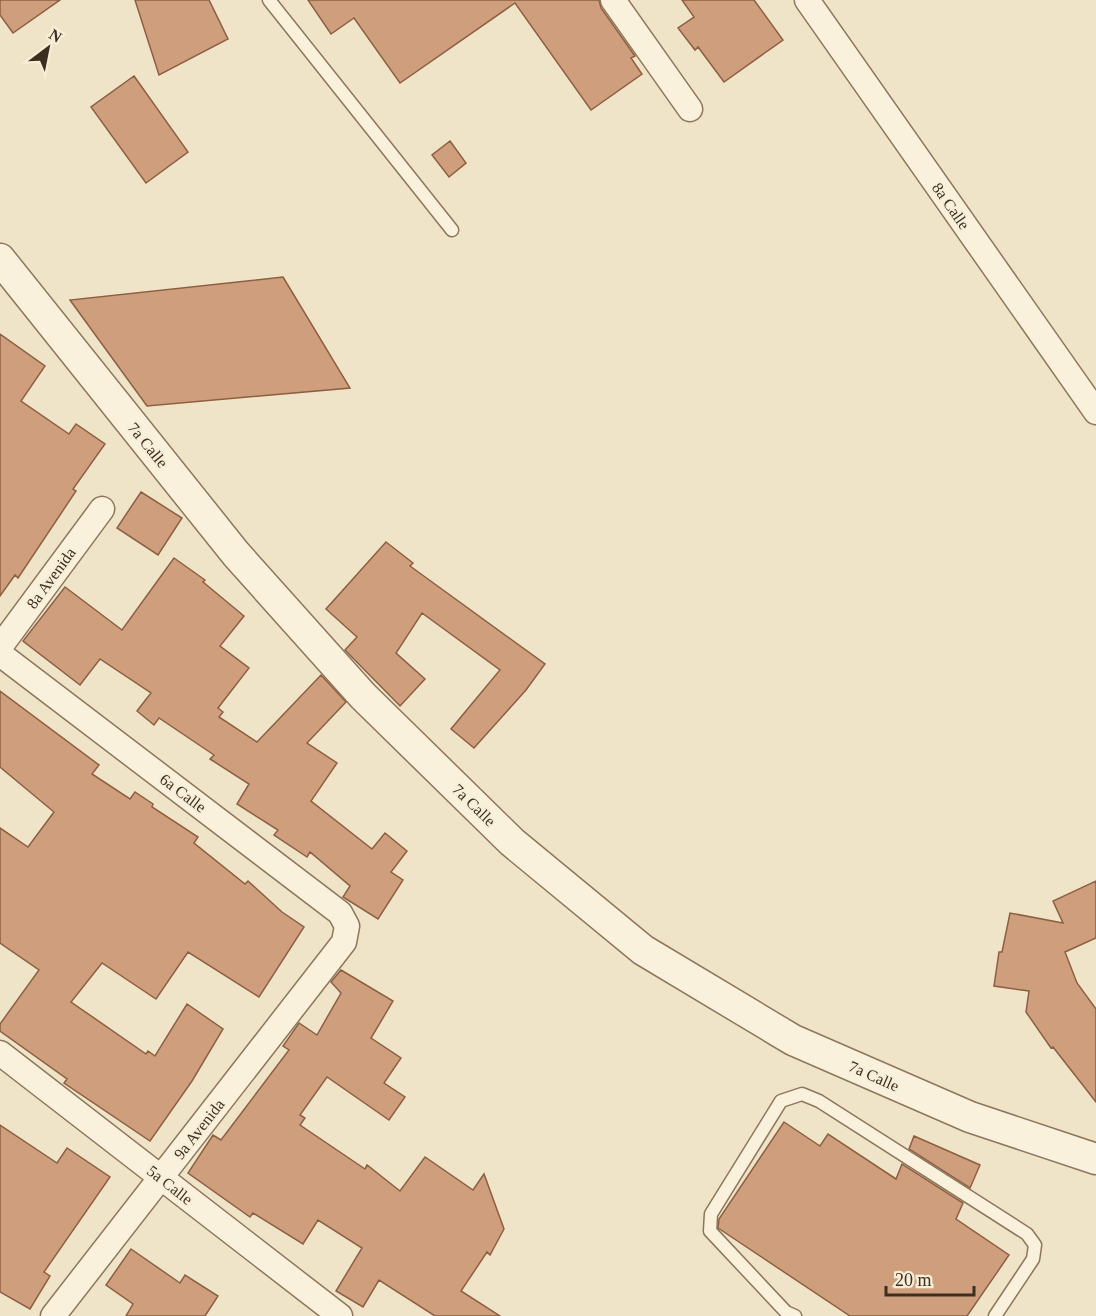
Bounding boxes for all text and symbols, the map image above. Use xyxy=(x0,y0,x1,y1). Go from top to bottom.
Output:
north arrow xyxy=(18,18,78,78)
text: N xyxy=(46,25,65,46)
street label: 8a Calle xyxy=(929,179,973,233)
street label: 7a Calle xyxy=(125,419,171,471)
street label: 8a Avenida xyxy=(23,544,79,612)
street label: 6a Calle xyxy=(157,770,209,816)
street label: 7a Calle xyxy=(449,781,499,829)
street label: 7a Calle xyxy=(846,1057,902,1095)
street label: 9a Avenida xyxy=(170,1096,228,1162)
street label: 5a Calle xyxy=(144,1162,196,1208)
scale bar xyxy=(886,1259,974,1297)
text: 20 m xyxy=(895,1270,932,1290)

